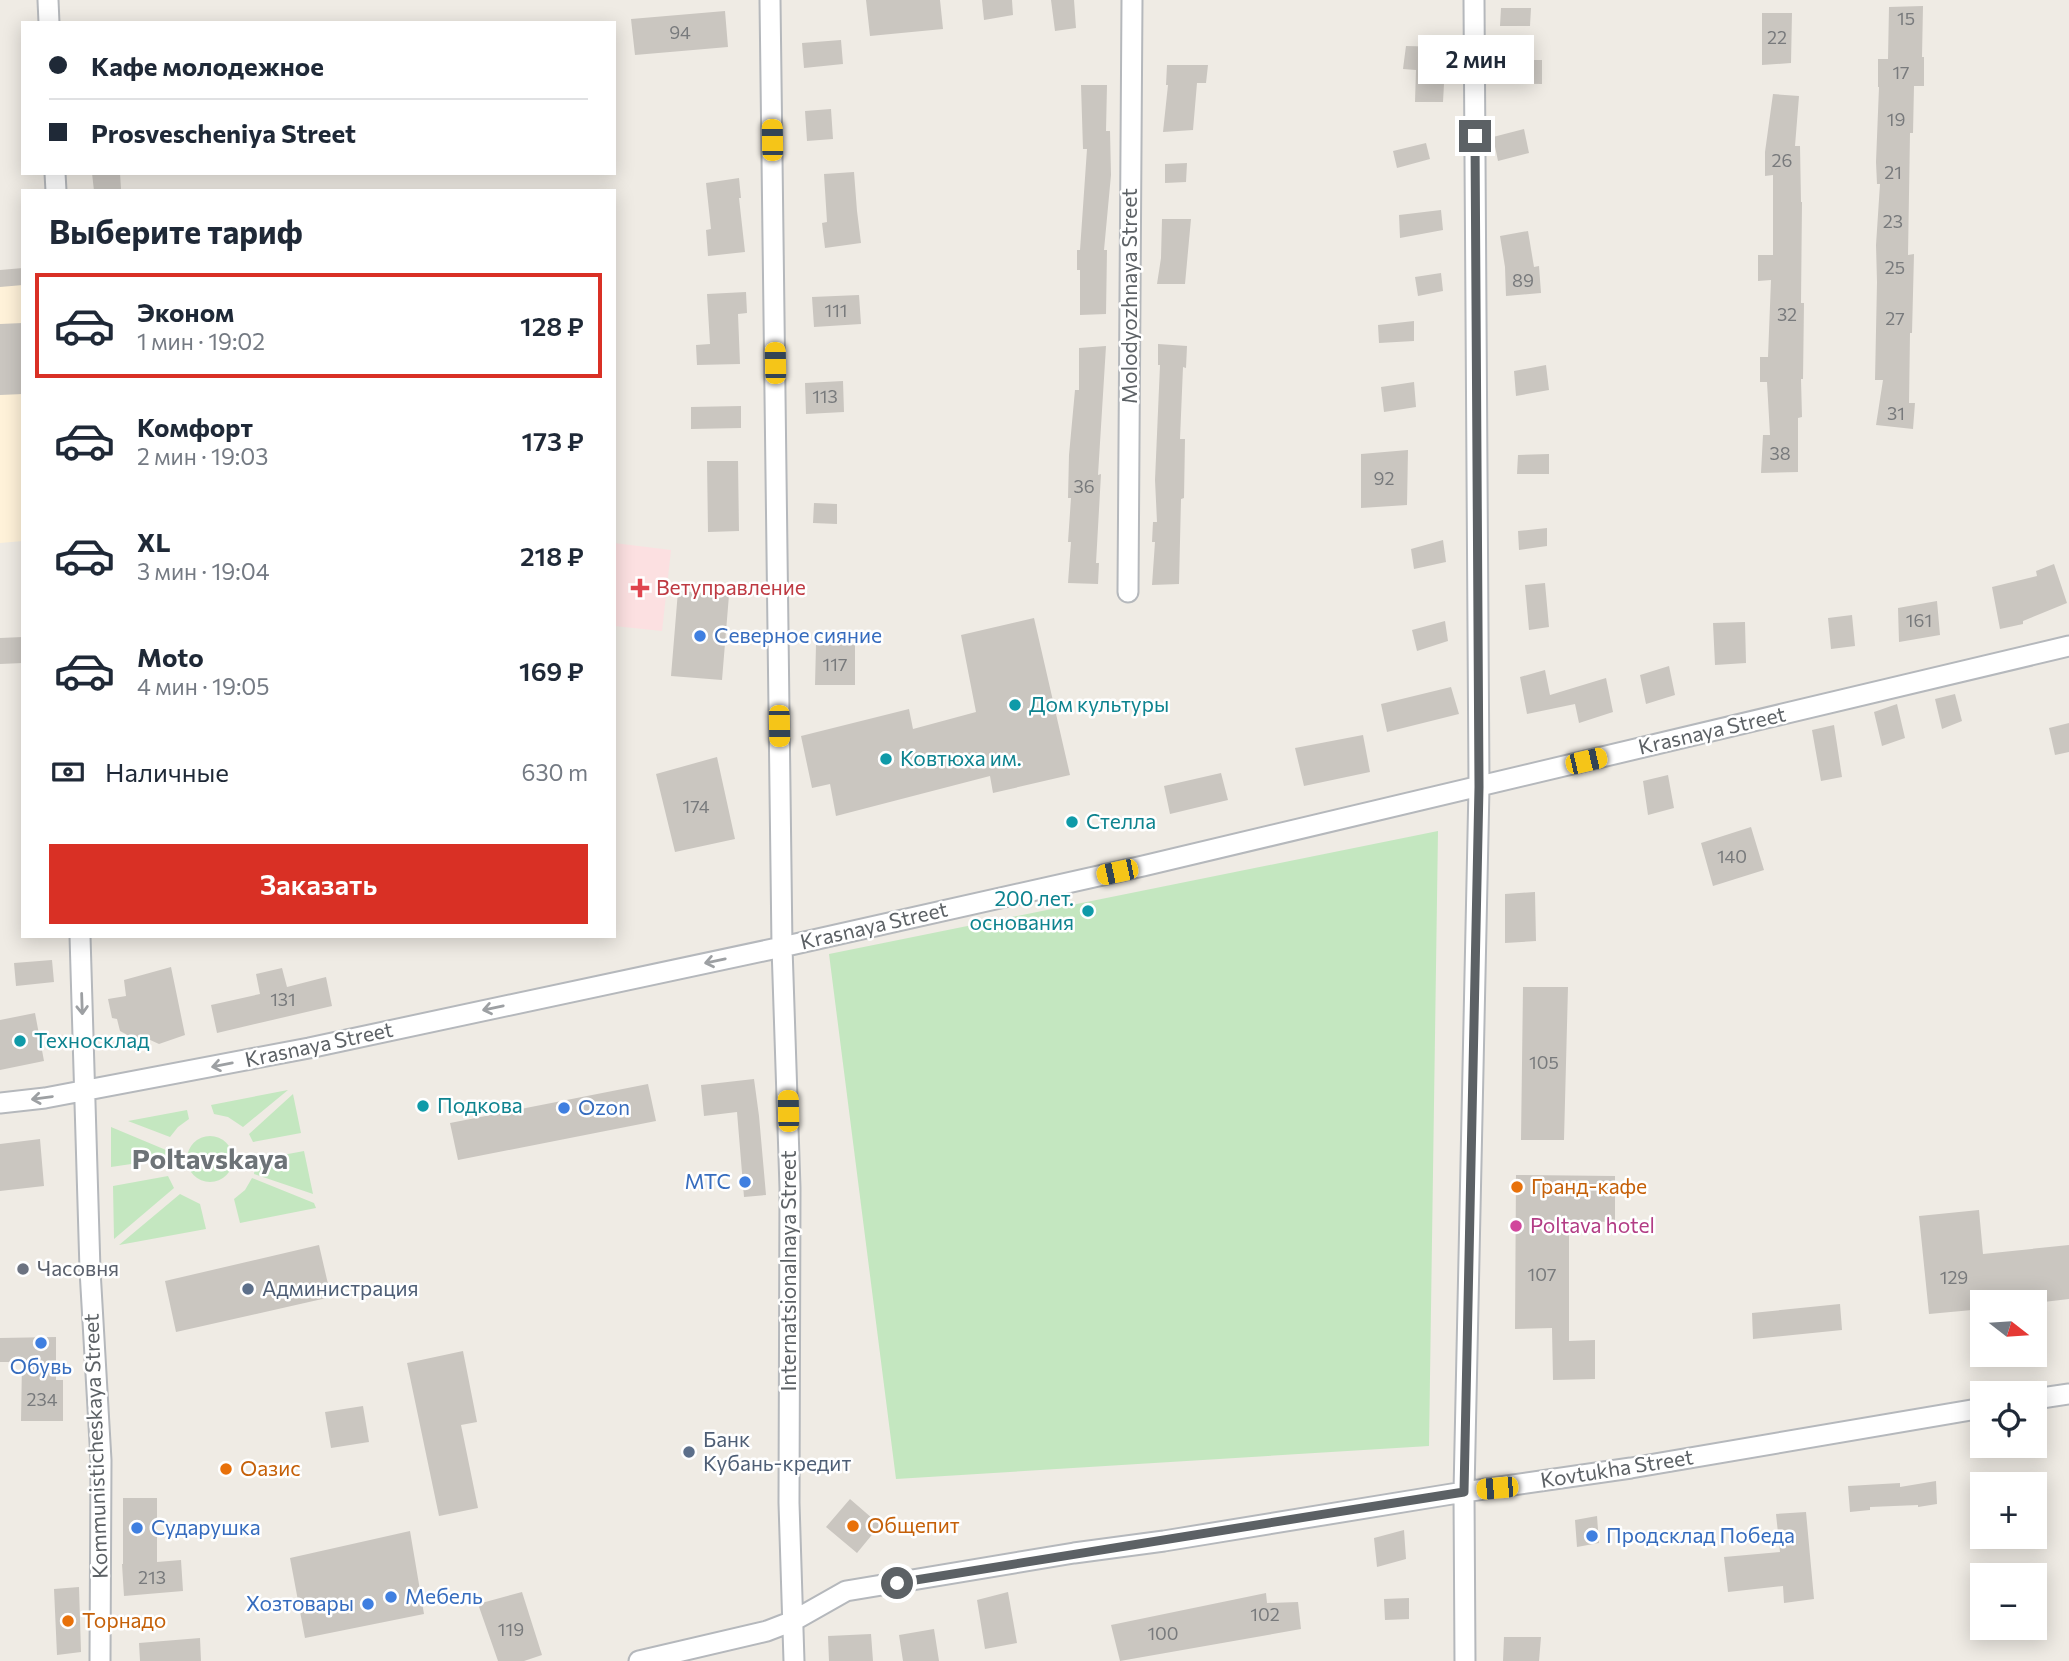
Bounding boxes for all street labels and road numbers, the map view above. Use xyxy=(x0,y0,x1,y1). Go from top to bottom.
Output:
street label: Molodyozhnaya Street xyxy=(1116,188,1141,404)
street label: Krasnaya Street xyxy=(1635,700,1788,759)
street label: Krasnaya Street xyxy=(797,895,950,954)
street label: Krasnaya Street xyxy=(242,1016,395,1071)
street label: Internatsionalnaya Street xyxy=(775,1150,800,1392)
street label: Kommunisticheskaya Street xyxy=(77,1313,112,1579)
street label: Kovtukha Street xyxy=(1539,1443,1695,1492)

